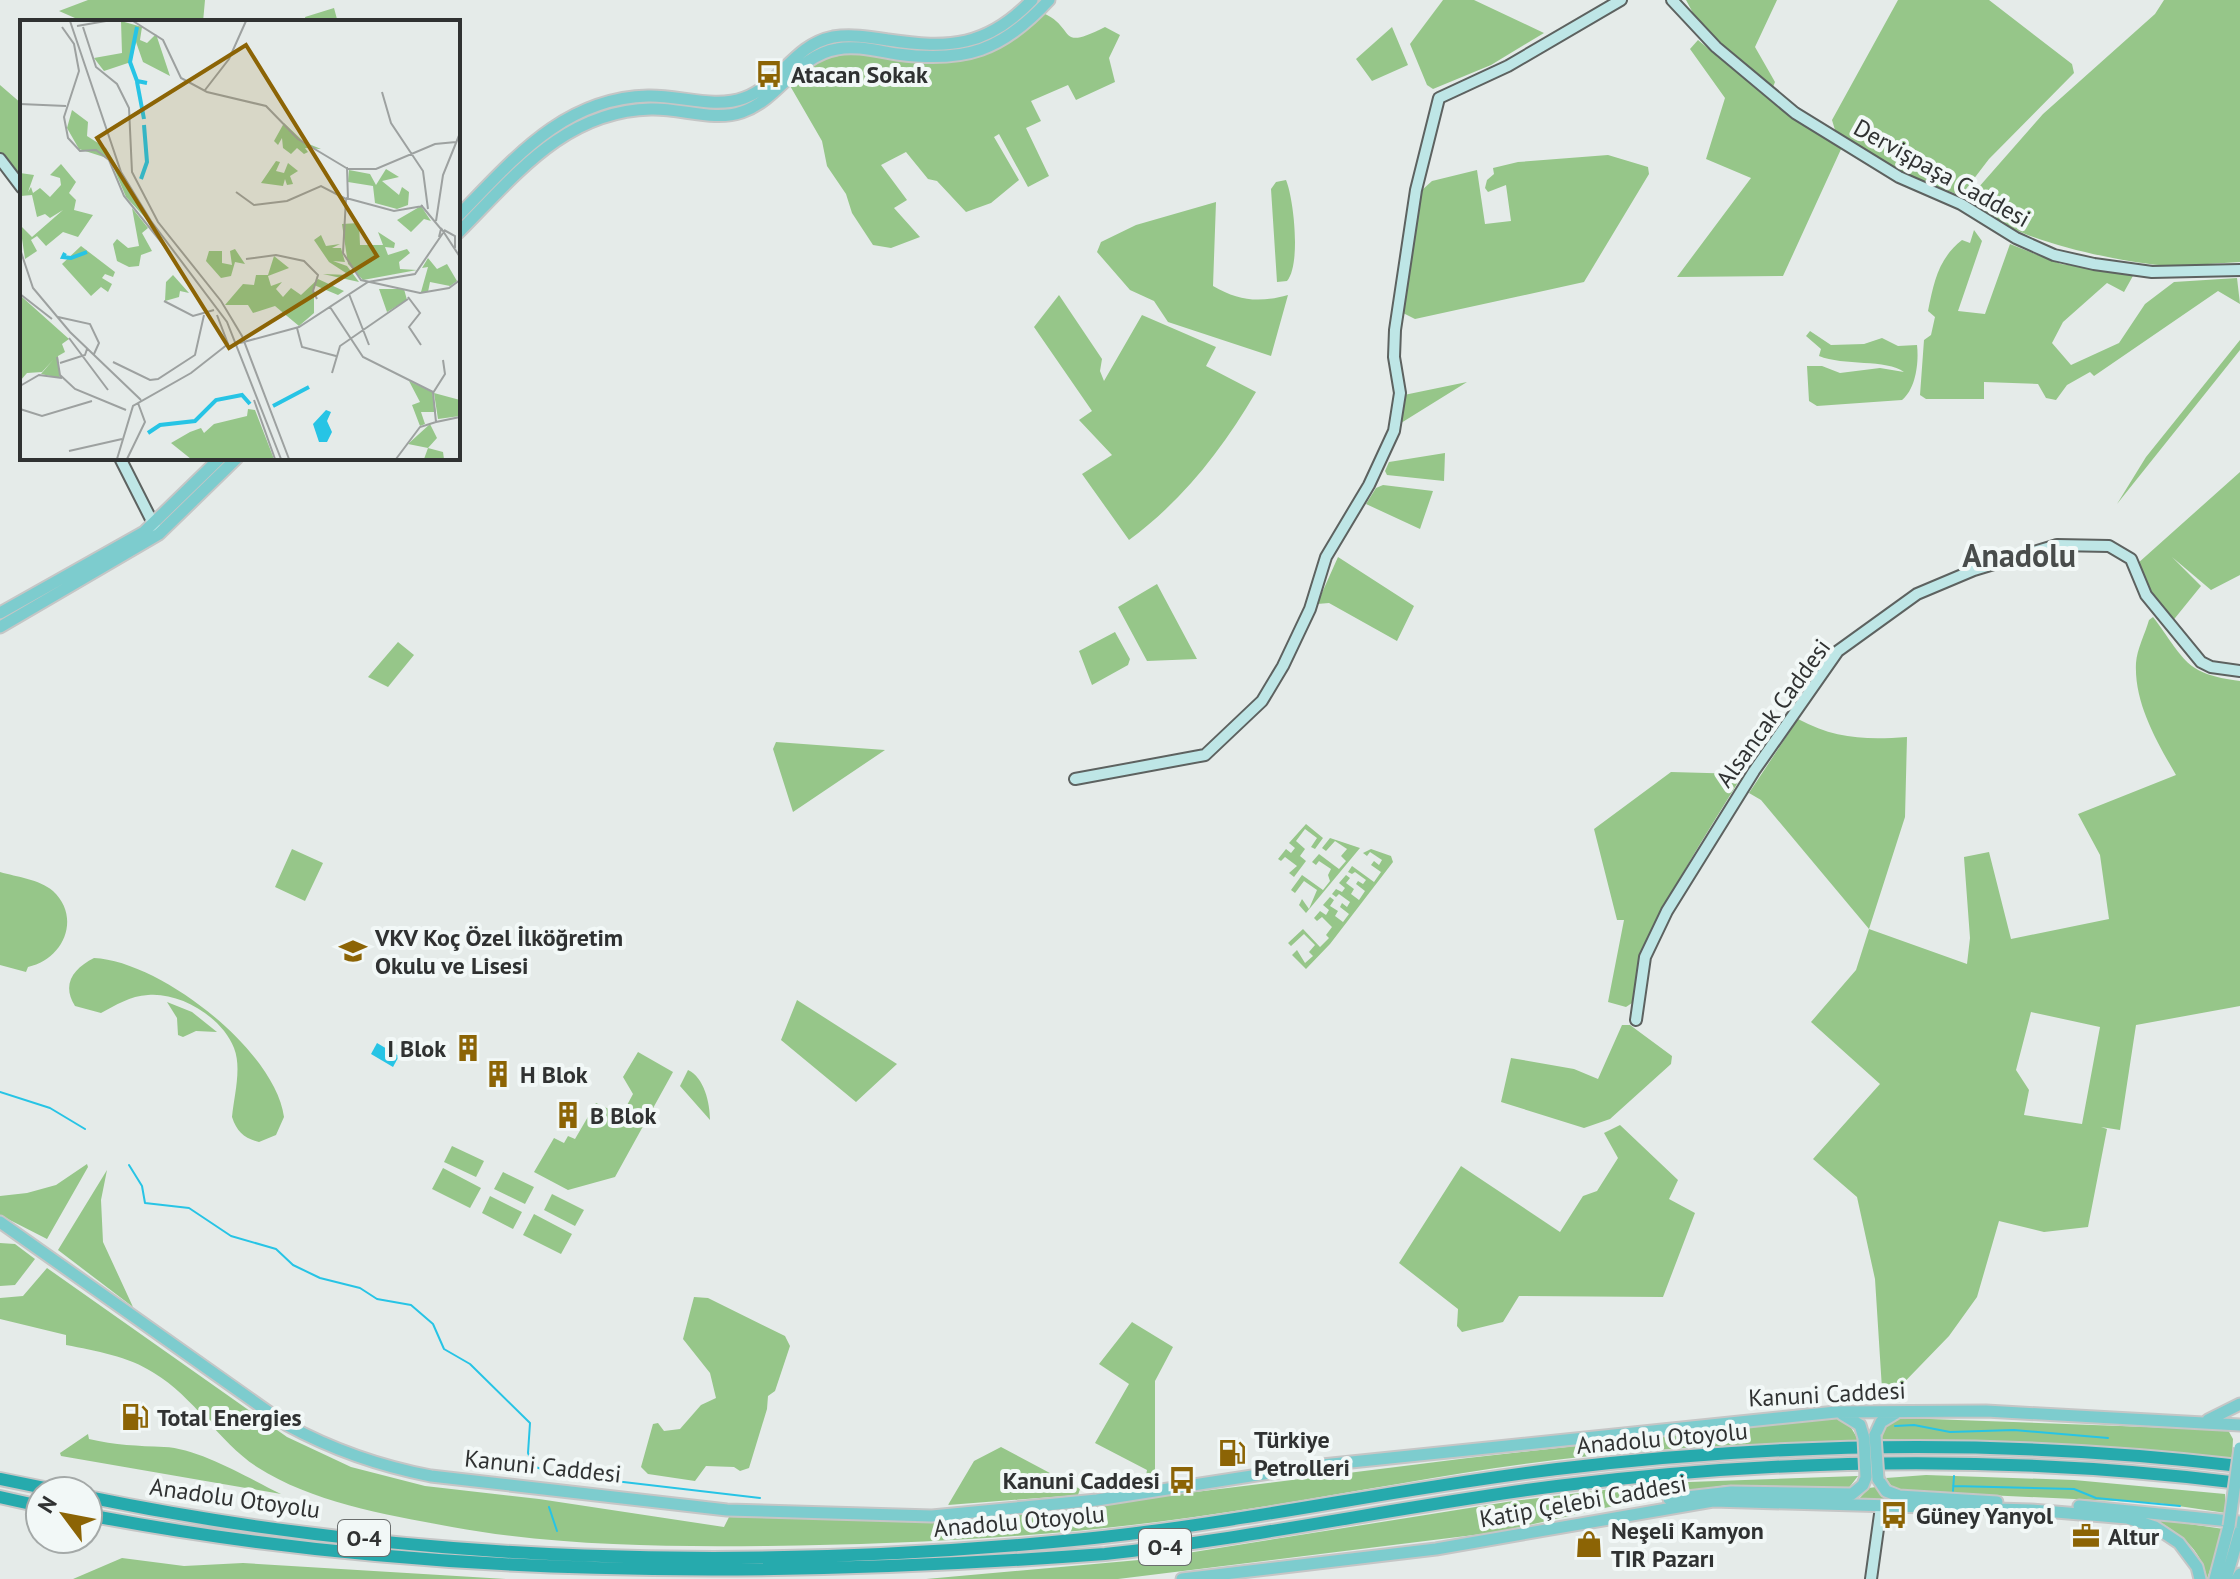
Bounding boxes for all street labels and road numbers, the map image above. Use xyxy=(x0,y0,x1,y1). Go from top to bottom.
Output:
street label: Dervişpaşa Caddesi xyxy=(1848,112,2036,234)
street label: Alsancak Caddesi xyxy=(1709,633,1837,793)
street label: Kanuni Caddesi xyxy=(1747,1374,1907,1414)
street label: Anadolu Otoyolu xyxy=(1575,1415,1749,1461)
street label: Kanuni Caddesi xyxy=(463,1442,623,1490)
street label: Katip Çelebi Caddesi xyxy=(1477,1468,1689,1534)
street label: Anadolu Otoyolu xyxy=(148,1471,322,1525)
street label: Anadolu Otoyolu xyxy=(932,1498,1106,1544)
road number: O-4 xyxy=(338,1520,390,1556)
road number: O-4 xyxy=(1139,1529,1191,1565)

